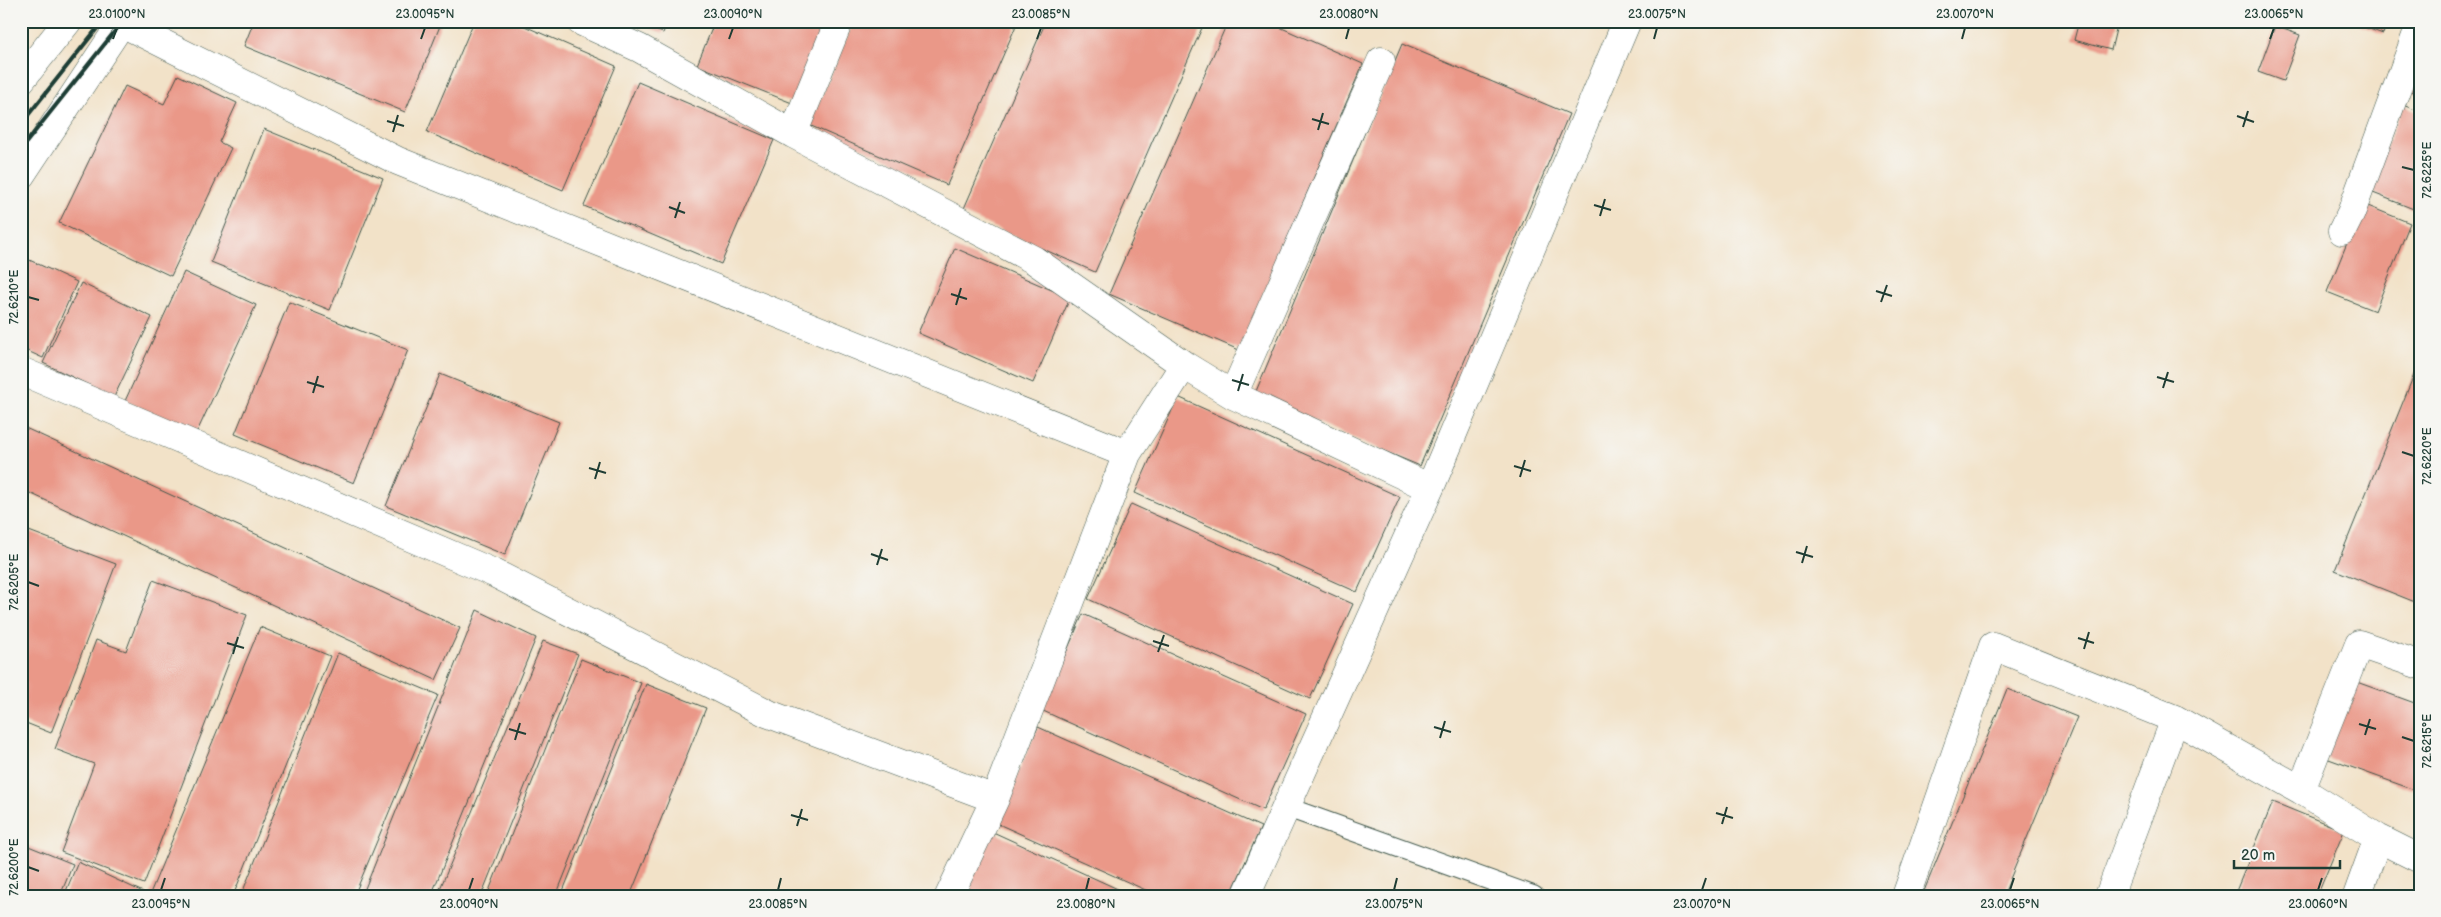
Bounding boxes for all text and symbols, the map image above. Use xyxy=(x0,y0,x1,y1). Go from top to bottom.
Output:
text: 23.0100°N xyxy=(89,7,145,22)
text: 23.0095°N xyxy=(396,7,454,22)
text: 23.0090°N xyxy=(703,7,763,22)
text: 23.0085°N xyxy=(1012,7,1070,22)
text: 23.0080°N xyxy=(1319,7,1379,22)
text: 23.0075°N xyxy=(1628,7,1686,22)
text: 23.0070°N xyxy=(1936,7,1994,22)
text: 23.0065°N xyxy=(2244,7,2304,22)
text: 72.6225°E xyxy=(2420,141,2435,198)
text: 72.6210°E xyxy=(7,270,22,324)
text: 72.6220°E xyxy=(2420,427,2435,485)
text: 72.6205°E xyxy=(7,553,22,610)
text: 72.6215°E xyxy=(2420,714,2435,768)
scale bar xyxy=(2234,837,2340,869)
text: 72.6200°E xyxy=(7,838,22,896)
text: 20 m xyxy=(2241,846,2275,865)
text: 23.0095°N xyxy=(132,897,190,912)
text: 23.0090°N xyxy=(439,897,499,912)
text: 23.0085°N xyxy=(749,897,807,912)
text: 23.0080°N xyxy=(1056,897,1116,912)
text: 23.0075°N xyxy=(1365,897,1423,912)
text: 23.0070°N xyxy=(1673,897,1731,912)
text: 23.0065°N xyxy=(1980,897,2040,912)
text: 23.0060°N xyxy=(2288,897,2348,912)

